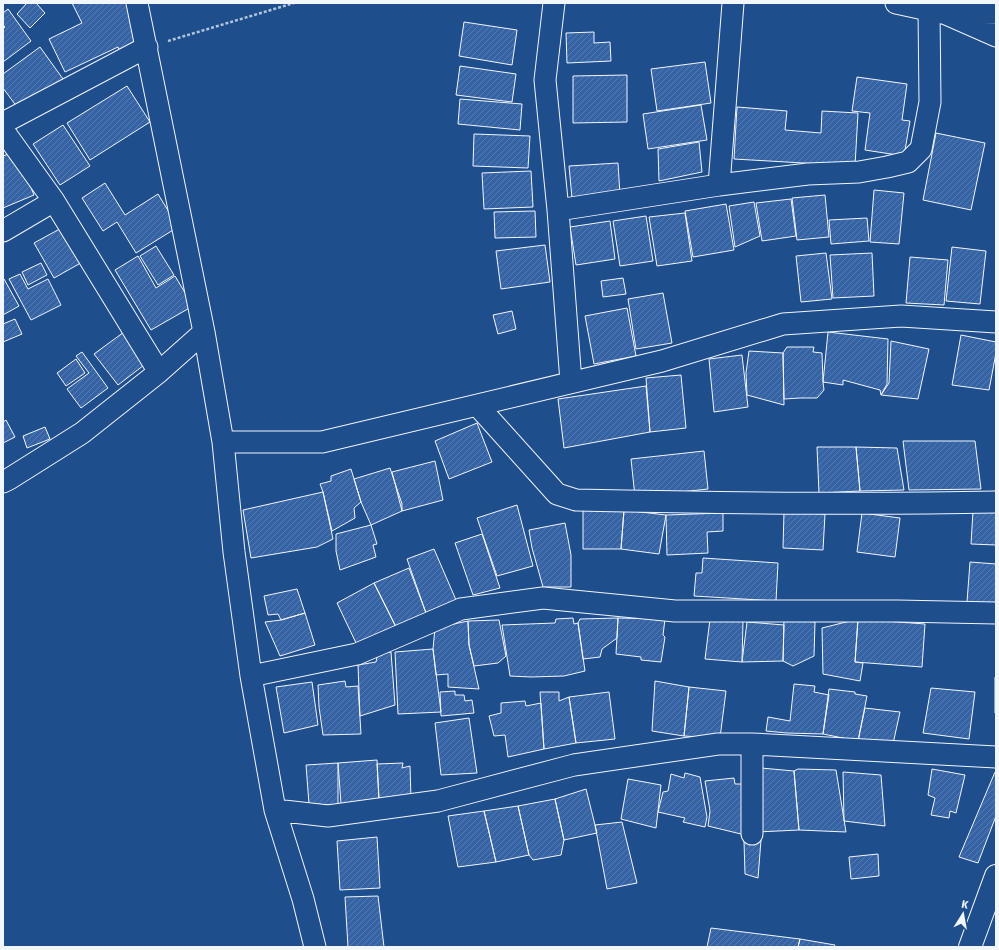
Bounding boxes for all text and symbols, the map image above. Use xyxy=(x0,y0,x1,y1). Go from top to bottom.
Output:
north arrow xyxy=(943,894,983,934)
text: K xyxy=(960,898,970,912)

